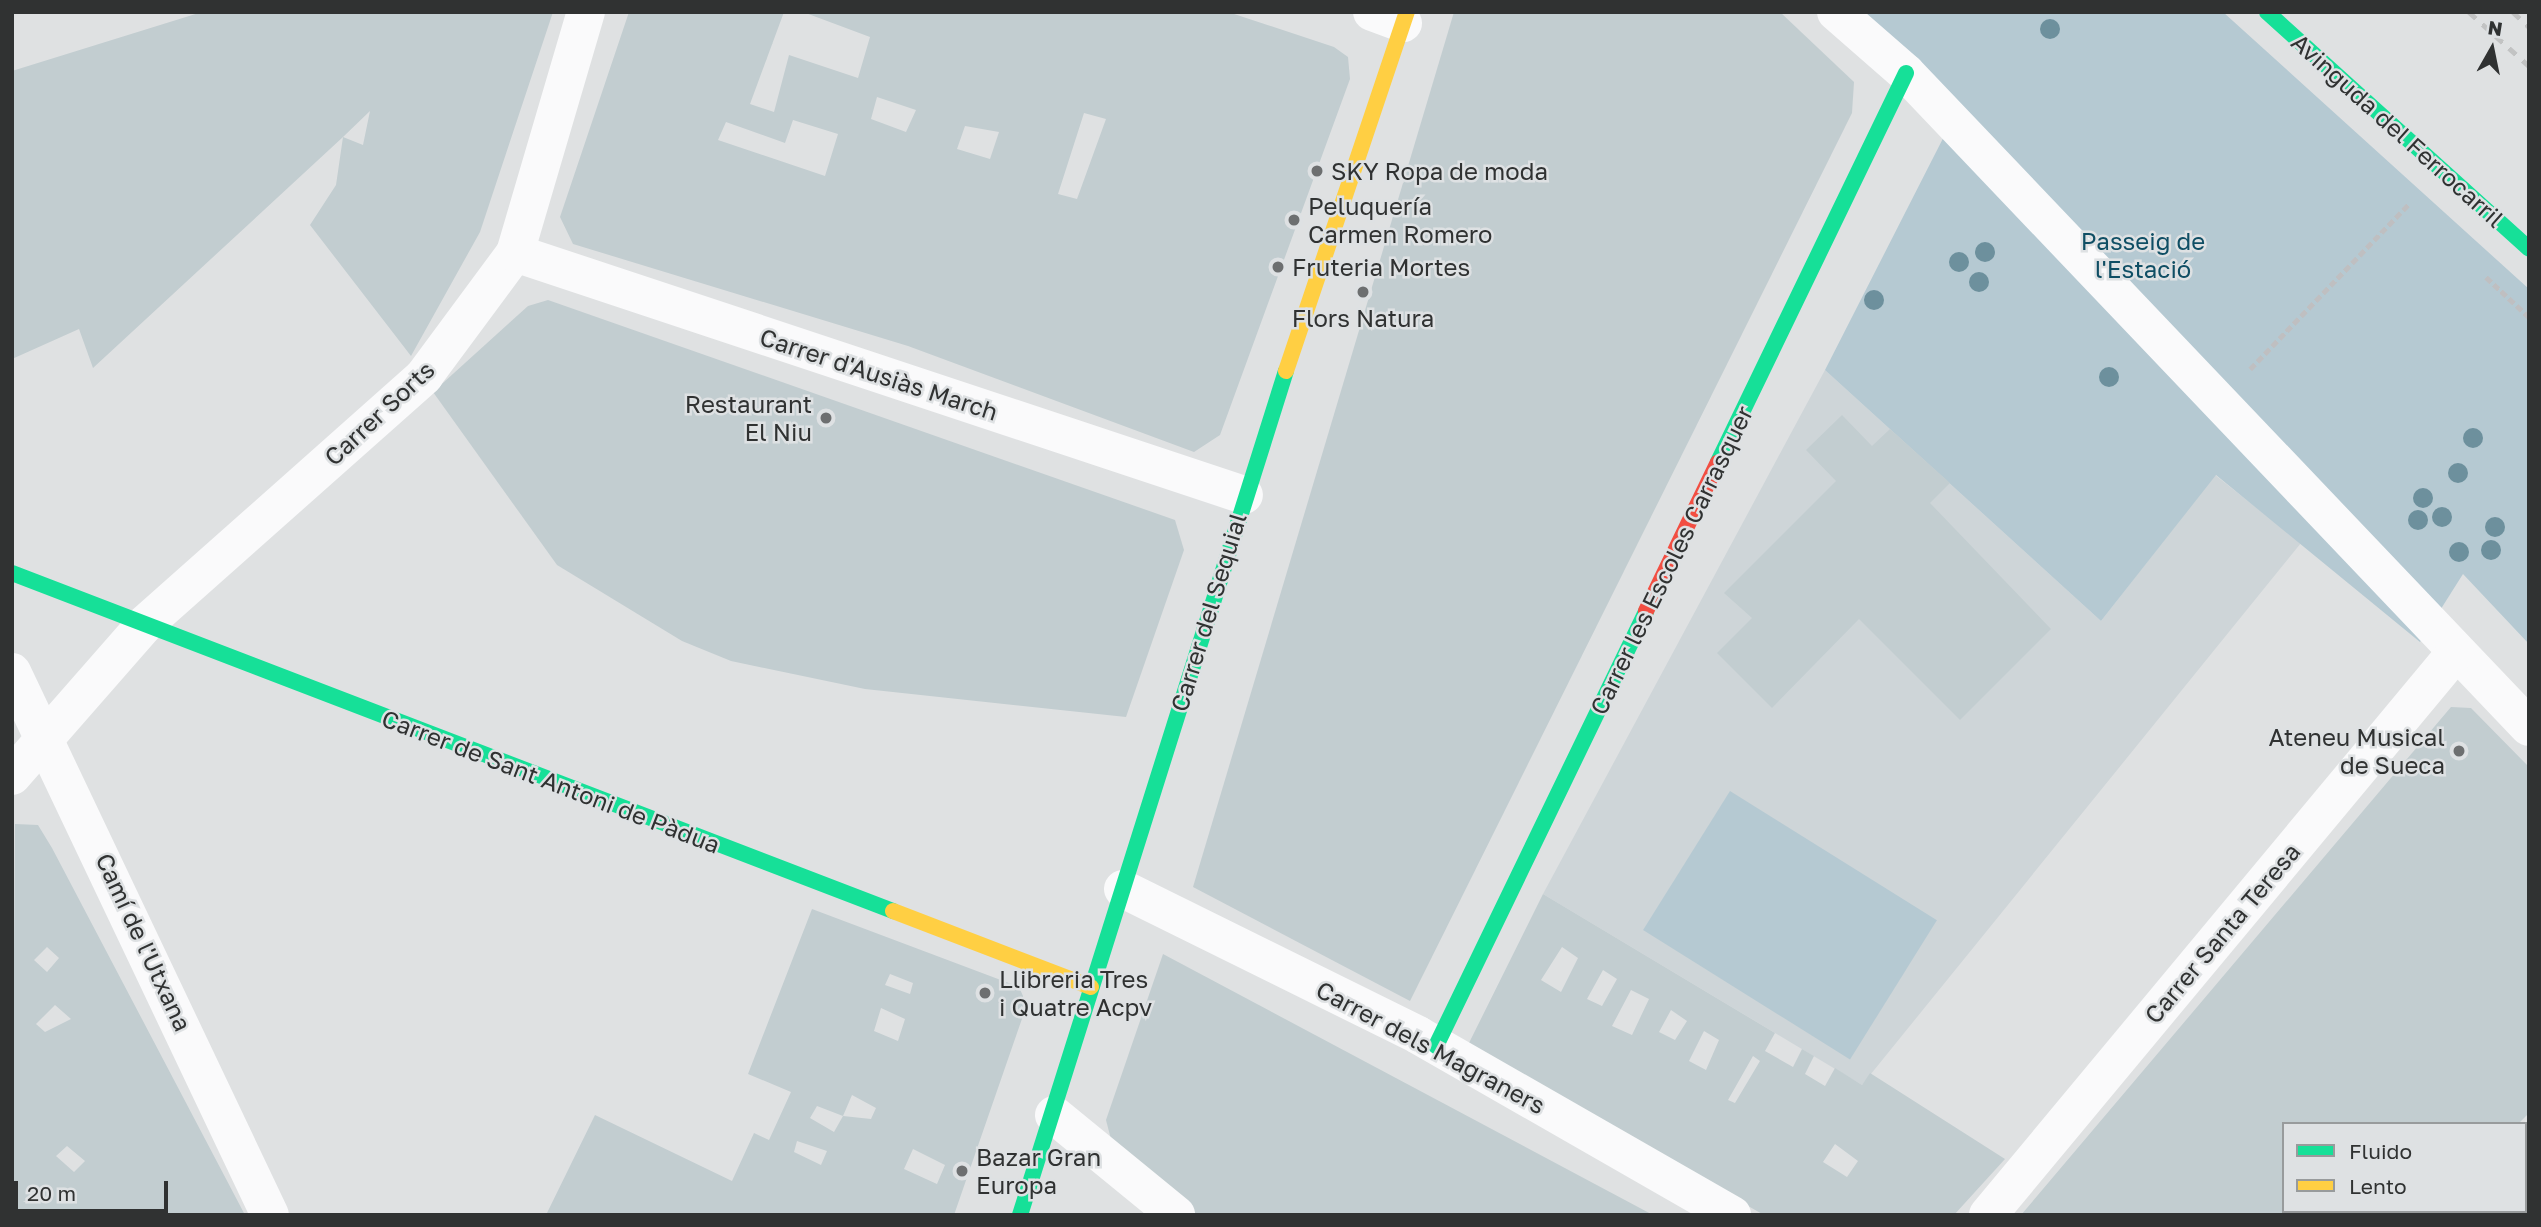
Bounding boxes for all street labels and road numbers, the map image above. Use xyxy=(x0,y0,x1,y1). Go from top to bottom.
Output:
street label: Avinguda del Ferrocarril xyxy=(2286,27,2510,233)
street label: Carrer d'Ausiàs March xyxy=(756,322,1002,426)
street label: Carrer Sorts xyxy=(318,355,440,471)
street label: Carrer les Escoles Carrasquer xyxy=(1584,401,1758,719)
street label: Carrer del Sequial xyxy=(1164,509,1252,715)
street label: Carrer de Sant Antoni de Pàdua xyxy=(378,703,724,859)
street label: Carrer Santa Teresa xyxy=(2138,837,2306,1029)
street label: Camí de l'Utxana xyxy=(90,849,198,1035)
street label: Carrer dels Magraners xyxy=(1312,974,1550,1120)

